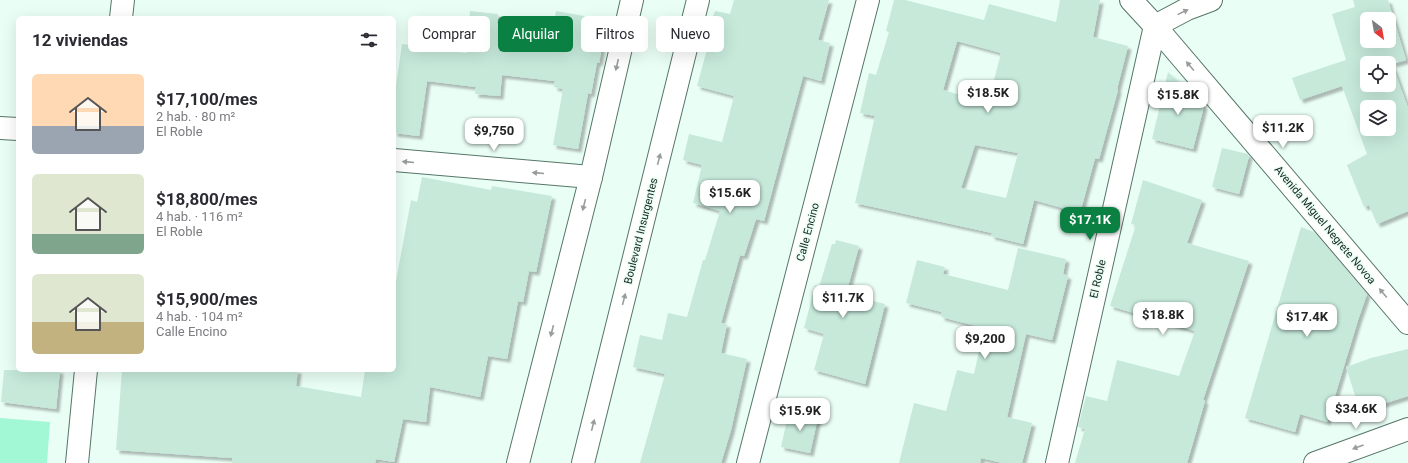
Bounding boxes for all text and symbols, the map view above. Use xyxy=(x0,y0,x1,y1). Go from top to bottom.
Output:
one-way arrow xyxy=(1177,9,1188,15)
north arrow xyxy=(1360,12,1396,48)
map controls xyxy=(1360,12,1396,136)
chip: Comprar xyxy=(408,16,490,52)
chip: Alquilar xyxy=(498,16,573,52)
chip: Filtros xyxy=(581,16,648,52)
chip: Nuevo xyxy=(656,16,724,52)
icon: filters xyxy=(358,29,380,51)
text: 12 viviendas xyxy=(32,30,128,50)
button: locate xyxy=(1360,56,1396,92)
one-way arrow xyxy=(613,59,619,71)
one-way arrow xyxy=(1185,61,1194,71)
pin: $18.5K xyxy=(955,80,1021,114)
pin: $15.8K xyxy=(1145,82,1211,116)
text: $18.5K xyxy=(967,85,1009,100)
text: $15.8K xyxy=(1157,87,1199,102)
text: $17,100/mes xyxy=(156,89,258,109)
icon: home xyxy=(64,90,112,138)
button: layers xyxy=(1360,100,1396,136)
text: 2 hab. · 80 m² xyxy=(156,109,235,124)
pin: $11.2K xyxy=(1250,115,1316,149)
pin: $9,750 xyxy=(461,118,527,152)
text: $11.2K xyxy=(1262,120,1304,135)
text: $9,750 xyxy=(474,123,514,138)
text: El Roble xyxy=(156,124,203,139)
one-way arrow xyxy=(656,153,662,165)
one-way arrow xyxy=(402,158,414,165)
street label: Avenida Miguel Negrete Novoa xyxy=(1272,163,1378,287)
one-way arrow xyxy=(532,169,544,176)
street label: Boulevard Insurgentes xyxy=(622,176,661,285)
pin: $15.6K xyxy=(697,180,763,214)
text: $15.6K xyxy=(709,185,751,200)
text: $18,800/mes xyxy=(156,189,258,209)
icon: home xyxy=(64,190,112,238)
one-way arrow xyxy=(580,199,586,212)
street label: Calle Encino xyxy=(794,201,822,263)
pin: $17.1K xyxy=(1057,207,1123,241)
text: 4 hab. · 116 m² xyxy=(156,209,243,224)
text: $17.1K xyxy=(1069,212,1111,227)
text: El Roble xyxy=(156,224,203,239)
street label: El Roble xyxy=(1087,258,1109,300)
pin: $11.7K xyxy=(810,285,876,319)
one-way arrow xyxy=(1378,288,1387,298)
text: $15,900/mes xyxy=(156,289,258,309)
icon: home xyxy=(64,290,112,338)
text: $11.7K xyxy=(822,290,864,305)
one-way arrow xyxy=(621,293,627,305)
pin: $18.8K xyxy=(1130,302,1196,336)
pin: $17.4K xyxy=(1274,304,1340,338)
text: $18.8K xyxy=(1142,307,1184,322)
text: 4 hab. · 104 m² xyxy=(156,309,243,324)
text: $17.4K xyxy=(1286,309,1328,324)
text: Calle Encino xyxy=(156,324,227,339)
one-way arrow xyxy=(548,325,554,338)
pin: $9,200 xyxy=(952,326,1018,360)
text: $9,200 xyxy=(965,331,1005,346)
pin: $34.6K xyxy=(1323,396,1389,430)
pin: $15.9K xyxy=(767,398,833,432)
text: $34.6K xyxy=(1335,401,1377,416)
text: $15.9K xyxy=(779,403,821,418)
one-way arrow xyxy=(590,419,596,431)
one-way arrow xyxy=(1352,444,1364,450)

